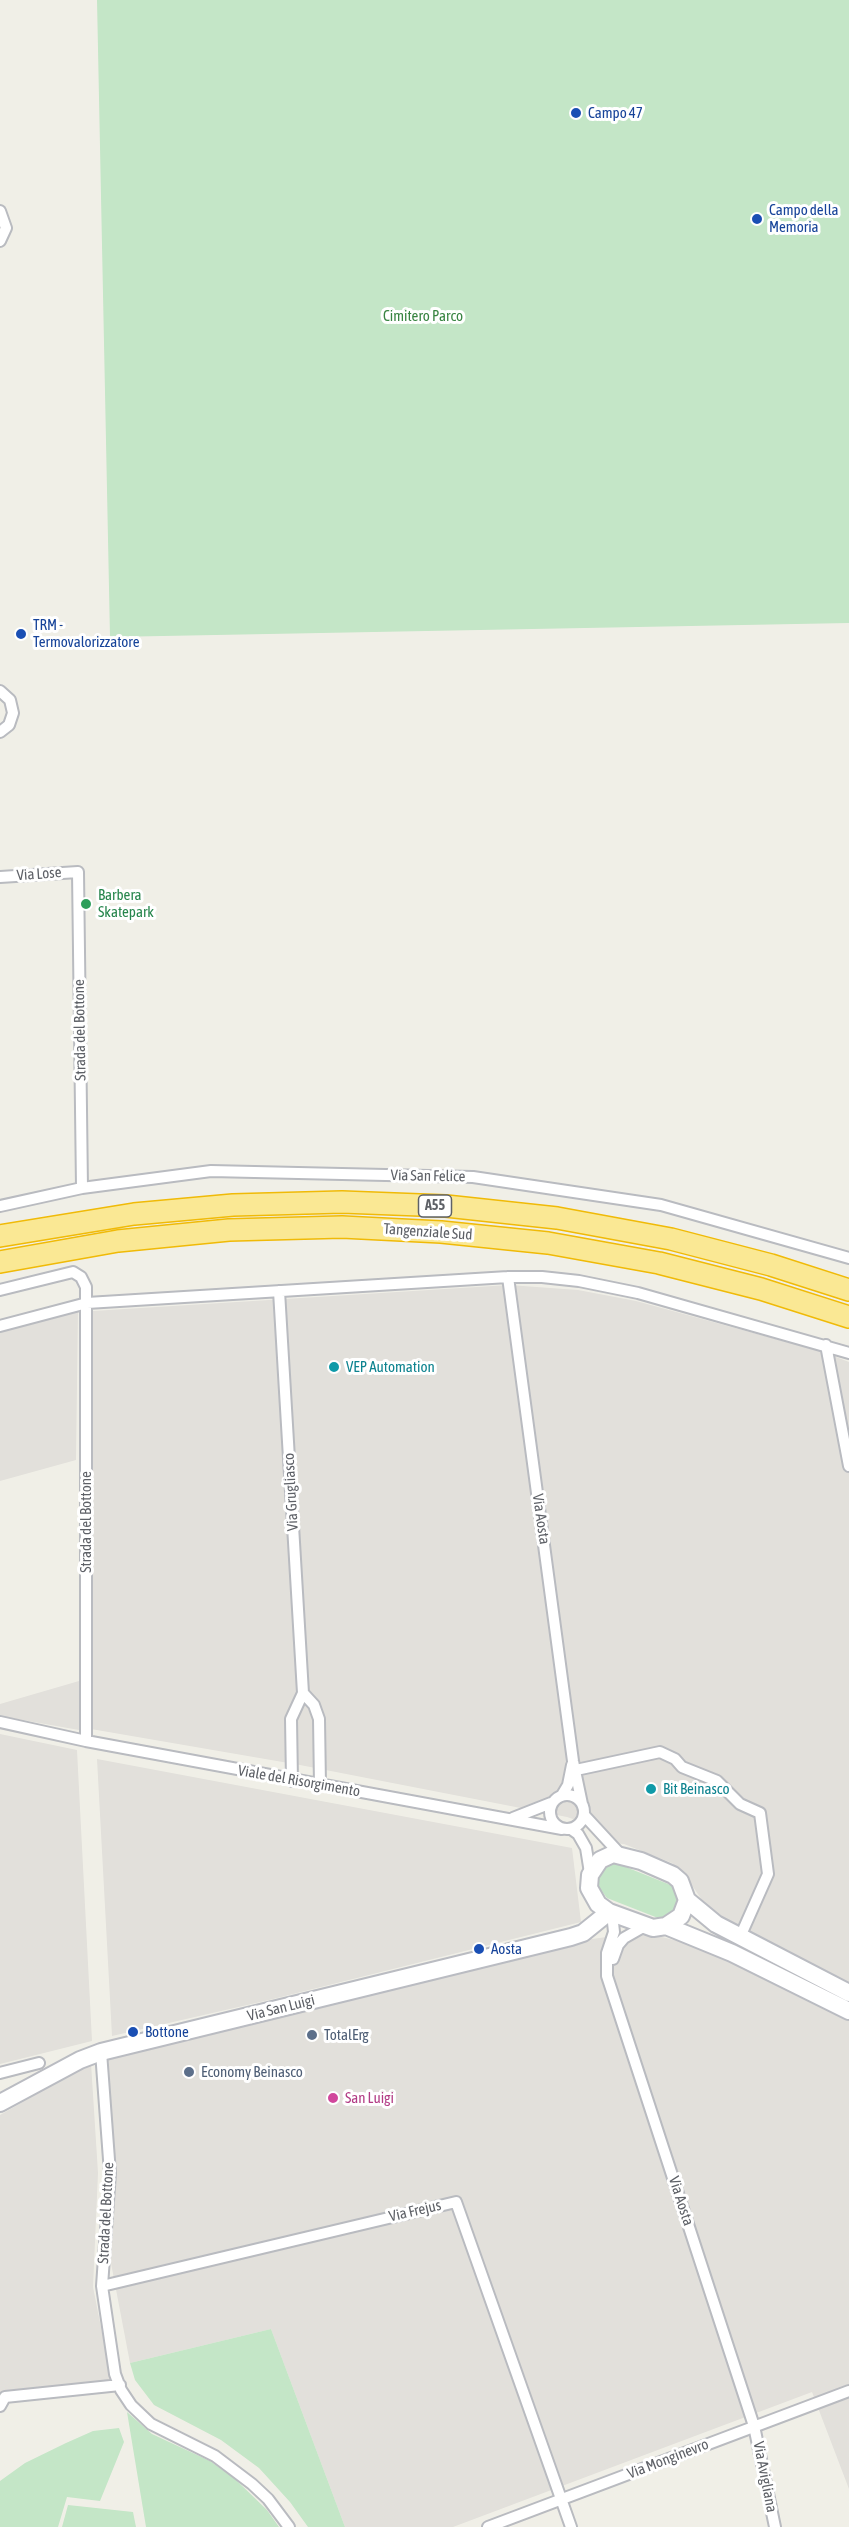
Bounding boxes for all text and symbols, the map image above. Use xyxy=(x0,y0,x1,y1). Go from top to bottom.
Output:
place label: Campo 47 xyxy=(588,104,643,122)
marker: Campo 47 xyxy=(569,106,583,120)
place label: Campo della Memoria xyxy=(769,201,839,236)
marker: Campo della Memoria xyxy=(750,212,764,226)
park label: Cimitero Parco xyxy=(383,307,463,325)
place label: TRM - Termovalorizzatore xyxy=(33,616,140,651)
marker: TRM - Termovalorizzatore xyxy=(14,627,28,641)
street label: Via Lose xyxy=(16,863,62,885)
place label: Barbera Skatepark xyxy=(98,886,154,921)
marker: Barbera Skatepark xyxy=(79,897,93,911)
street label: Strada del Bottone xyxy=(70,979,90,1081)
street label: Via San Felice xyxy=(390,1166,466,1186)
road number: A55 xyxy=(418,1195,452,1217)
street label: Tangenziale Sud xyxy=(383,1220,473,1244)
place label: VEP Automation xyxy=(346,1358,435,1376)
marker: VEP Automation xyxy=(327,1360,341,1374)
street label: Via Grugliasco xyxy=(280,1452,302,1532)
street label: Strada del Bottone xyxy=(77,1471,95,1573)
street label: Via Aosta xyxy=(529,1493,553,1545)
street label: Viale del Risorgimento xyxy=(237,1761,361,1801)
place label: Bit Beinasco xyxy=(663,1780,729,1798)
marker: Bit Beinasco xyxy=(644,1782,658,1796)
place label: Aosta xyxy=(491,1940,522,1958)
marker: Aosta xyxy=(472,1942,486,1956)
street label: Via San Luigi xyxy=(245,1991,317,2025)
place label: Bottone xyxy=(145,2023,189,2041)
marker: Bottone xyxy=(126,2025,140,2039)
place label: TotalErg xyxy=(324,2026,369,2044)
marker: TotalErg xyxy=(305,2028,319,2042)
place label: Economy Beinasco xyxy=(201,2063,303,2081)
marker: Economy Beinasco xyxy=(182,2065,196,2079)
place label: San Luigi xyxy=(345,2089,394,2107)
marker: San Luigi xyxy=(326,2091,340,2105)
street label: Strada del Bottone xyxy=(94,2162,118,2264)
street label: Via Aosta xyxy=(665,2174,697,2228)
street label: Via Frejus xyxy=(387,2196,443,2226)
street label: Via Monginevro xyxy=(625,2435,711,2483)
street label: Via Avigliana xyxy=(749,2440,781,2514)

